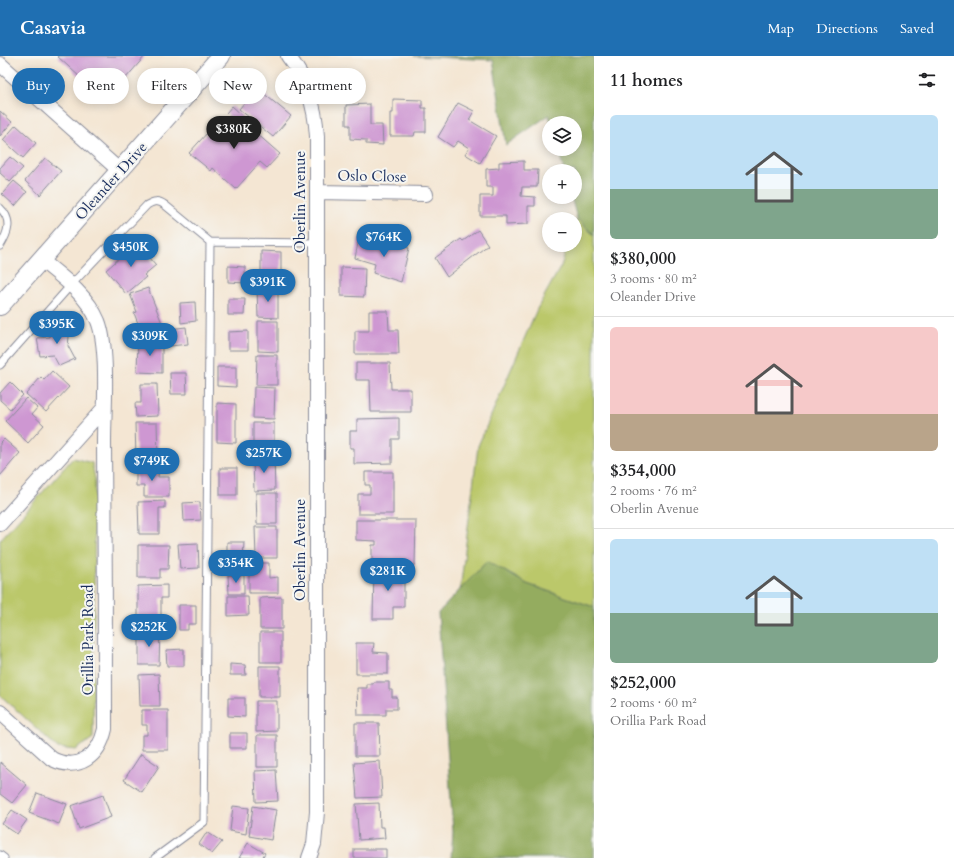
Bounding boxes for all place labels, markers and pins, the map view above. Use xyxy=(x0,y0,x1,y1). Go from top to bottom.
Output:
pin: $380K xyxy=(206,116,262,150)
pin: $764K xyxy=(356,224,412,258)
pin: $450K xyxy=(103,234,159,268)
pin: $391K xyxy=(240,269,296,303)
pin: $395K xyxy=(29,311,85,345)
pin: $309K xyxy=(122,323,178,357)
pin: $257K xyxy=(236,440,292,474)
pin: $749K xyxy=(124,448,180,482)
pin: $354K xyxy=(208,550,264,584)
pin: $281K xyxy=(360,558,416,592)
pin: $252K xyxy=(121,614,177,648)

